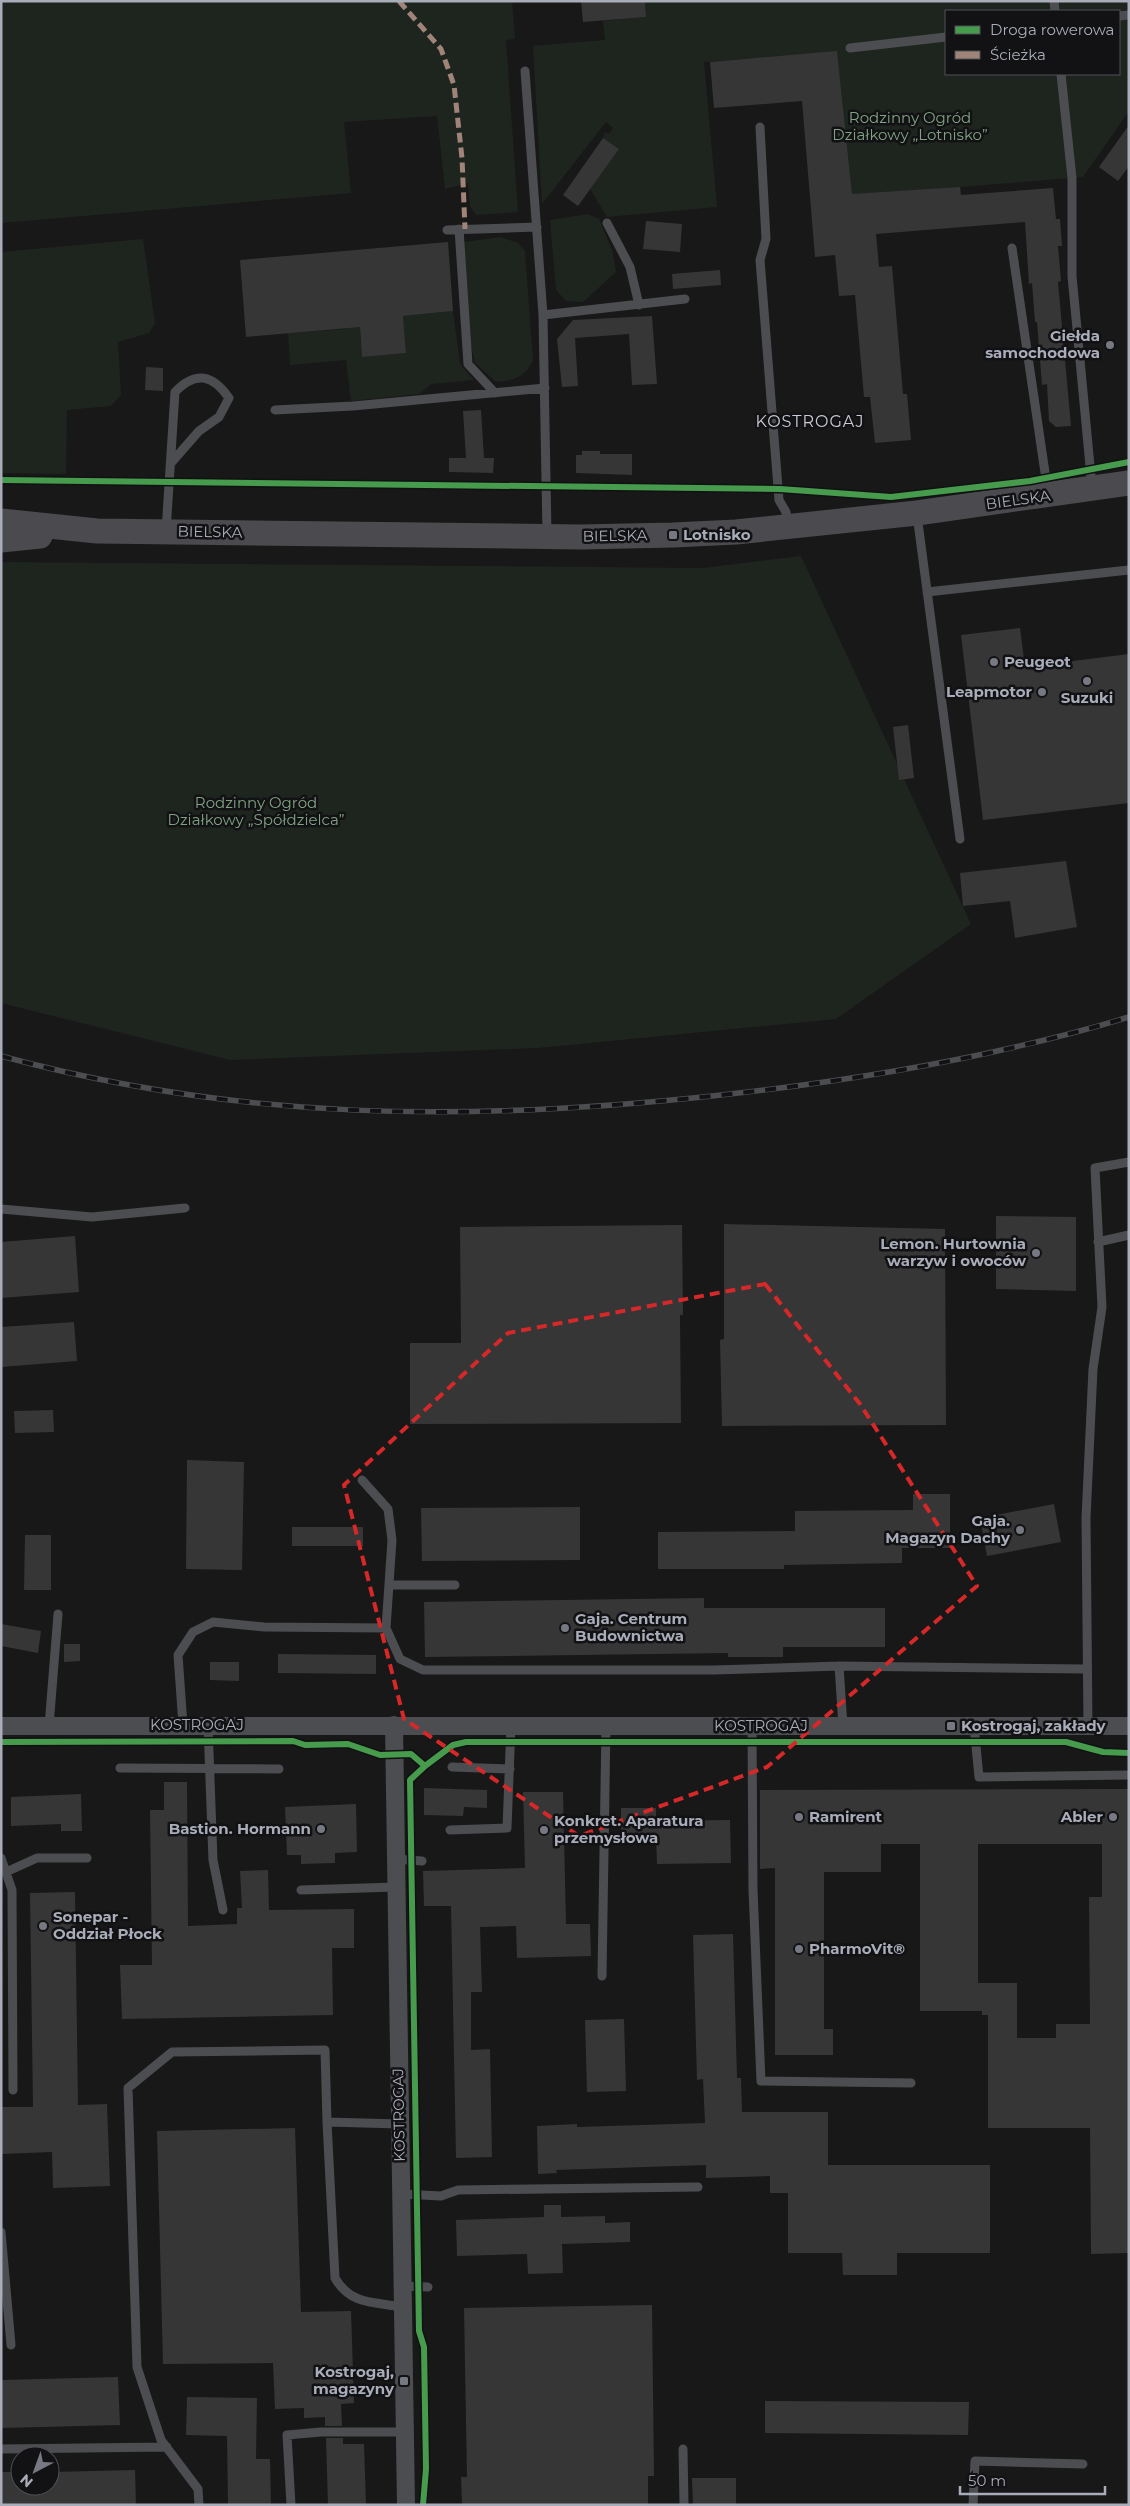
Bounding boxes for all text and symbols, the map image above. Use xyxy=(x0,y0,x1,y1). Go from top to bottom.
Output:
legend xyxy=(945,10,1120,75)
text: Droga rowerowa xyxy=(990,20,1114,39)
text: Ścieżka xyxy=(990,45,1046,64)
park label: Rodzinny Ogród Działkowy „Lotnisko” xyxy=(832,108,988,144)
place label: Giełda samochodowa xyxy=(985,326,1100,362)
marker: Giełda samochodowa xyxy=(1104,339,1116,351)
district label: KOSTROGAJ xyxy=(755,412,865,431)
street label: BIELSKA xyxy=(985,486,1052,513)
street label: BIELSKA xyxy=(177,521,243,542)
street label: BIELSKA xyxy=(582,525,648,546)
place label: Lotnisko xyxy=(683,525,751,544)
marker: Lotnisko xyxy=(667,529,679,541)
place label: Peugeot xyxy=(1004,652,1071,671)
marker: Peugeot xyxy=(988,656,1000,668)
marker: Suzuki xyxy=(1081,675,1093,687)
place label: Leapmotor xyxy=(946,682,1033,701)
marker: Leapmotor xyxy=(1036,686,1048,698)
place label: Suzuki xyxy=(1061,688,1113,707)
park label: Rodzinny Ogród Działkowy „Spółdzielca” xyxy=(168,793,344,829)
place label: Lemon. Hurtownia warzyw i owoców xyxy=(880,1234,1027,1270)
marker: Lemon. Hurtownia warzyw i owoców xyxy=(1030,1247,1042,1259)
place label: Gaja. Magazyn Dachy xyxy=(885,1511,1011,1547)
marker: Gaja. Magazyn Dachy xyxy=(1014,1524,1026,1536)
place label: Gaja. Centrum Budownictwa xyxy=(575,1609,687,1645)
marker: Gaja. Centrum Budownictwa xyxy=(559,1622,571,1634)
street label: KOSTROGAJ xyxy=(150,1715,244,1734)
street label: KOSTROGAJ xyxy=(714,1716,808,1735)
place label: Kostrogaj, zakłady xyxy=(961,1716,1107,1735)
marker: Kostrogaj, zakłady xyxy=(945,1720,957,1732)
place label: Ramirent xyxy=(809,1807,883,1826)
place label: Abler xyxy=(1060,1807,1104,1826)
place label: Konkret. Aparatura przemysłowa xyxy=(554,1811,703,1847)
marker: Ramirent xyxy=(793,1811,805,1823)
marker: Abler xyxy=(1107,1811,1119,1823)
place label: Bastion. Hormann xyxy=(169,1819,311,1838)
marker: Bastion. Hormann xyxy=(315,1823,327,1835)
marker: Konkret. Aparatura przemysłowa xyxy=(538,1824,550,1836)
place label: Sonepar - Oddział Płock xyxy=(53,1907,162,1943)
marker: Sonepar - Oddział Płock xyxy=(37,1920,49,1932)
place label: PharmoVit® xyxy=(809,1939,905,1958)
marker: PharmoVit® xyxy=(793,1943,805,1955)
street label: KOSTROGAJ xyxy=(388,2068,409,2162)
place label: Kostrogaj, magazyny xyxy=(313,2362,395,2398)
marker: Kostrogaj, magazyny xyxy=(398,2375,410,2387)
north arrow xyxy=(10,2446,60,2496)
scale bar xyxy=(960,2464,1105,2496)
text: N xyxy=(16,2470,37,2491)
text: 50 m xyxy=(968,2471,1006,2490)

